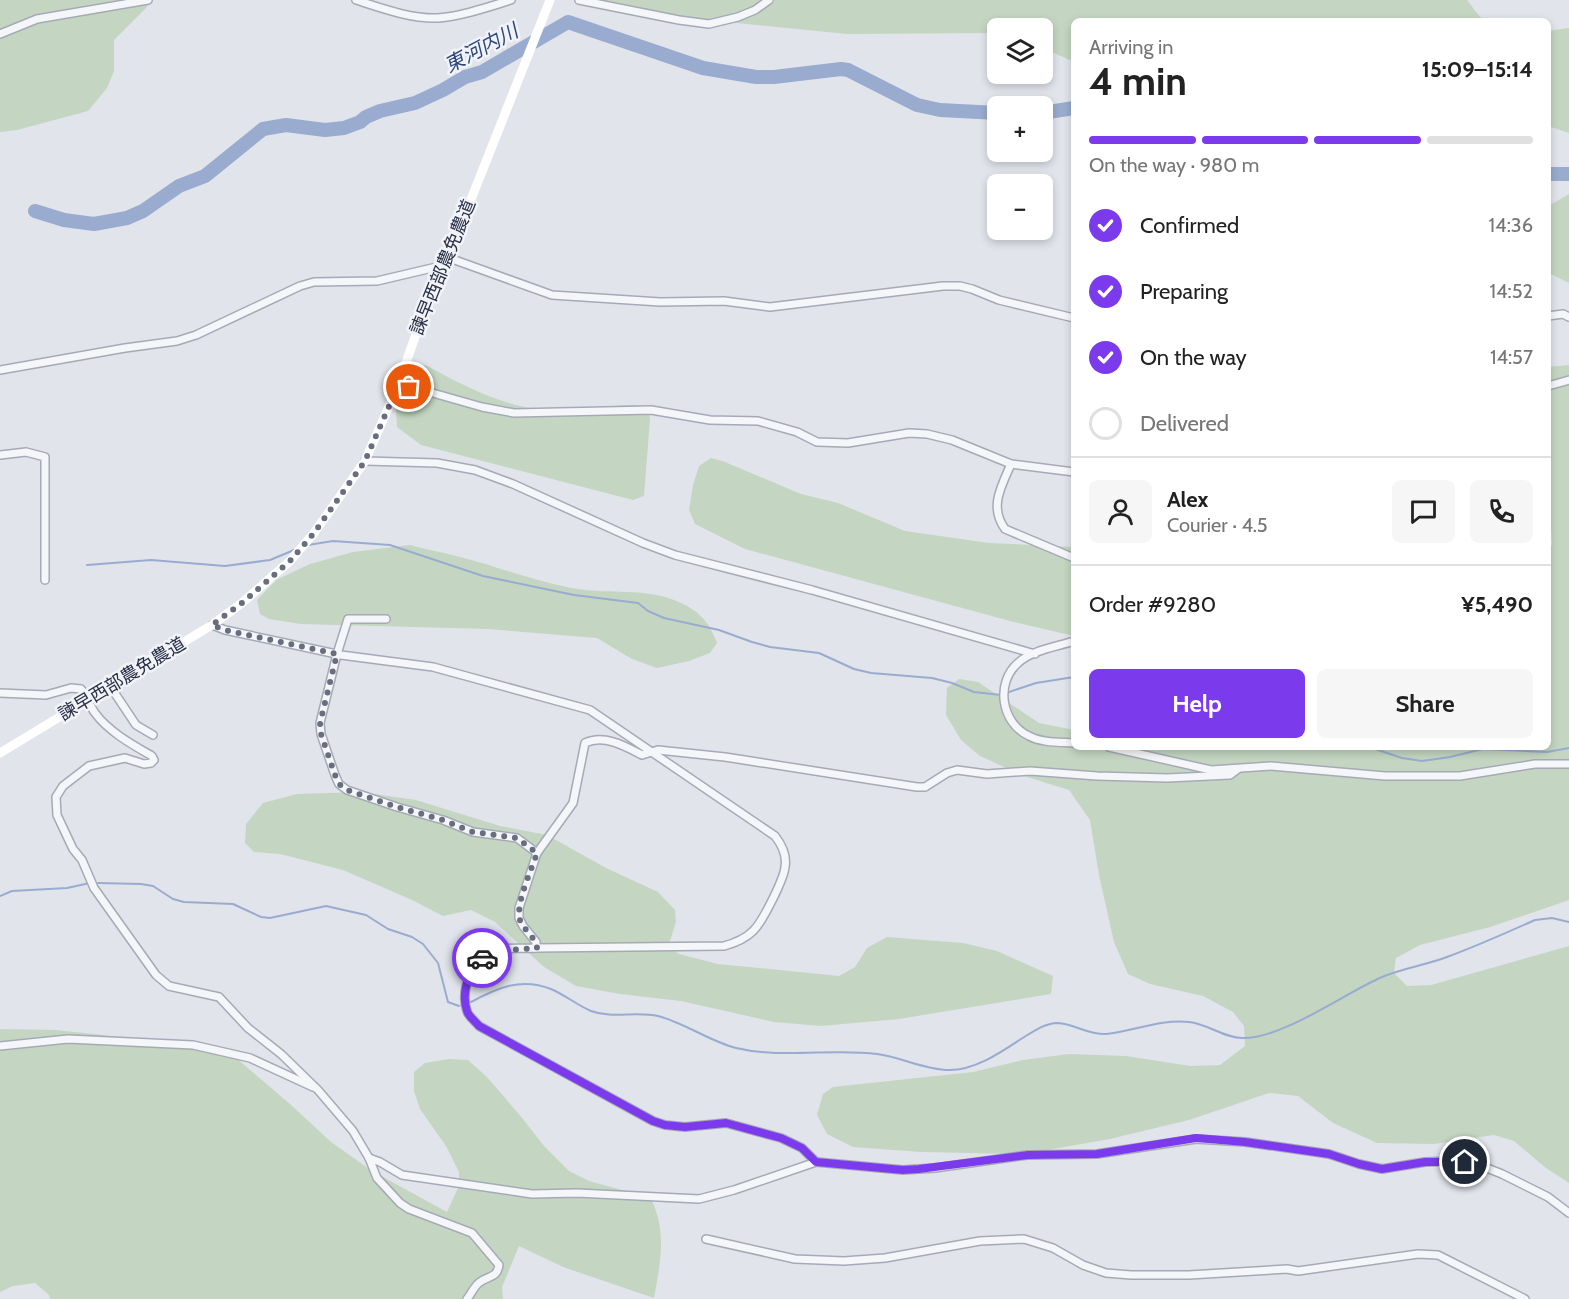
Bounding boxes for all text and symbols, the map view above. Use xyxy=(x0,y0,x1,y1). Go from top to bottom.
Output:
water label: 東河内川 xyxy=(440,18,524,77)
map controls xyxy=(987,18,1053,240)
button: layers xyxy=(987,18,1053,84)
text: Arriving in xyxy=(1089,35,1173,59)
text: 15:09–15:14 xyxy=(1422,56,1533,83)
text: 4 min xyxy=(1089,57,1187,105)
button: + xyxy=(987,96,1053,162)
text: On the way · 980 m xyxy=(1089,153,1259,177)
button: − xyxy=(987,174,1053,240)
street label: 諫早西部農免農道 xyxy=(406,196,480,338)
icon: check xyxy=(1089,209,1122,242)
text: Confirmed xyxy=(1140,212,1239,239)
text: 14:36 xyxy=(1489,213,1533,237)
icon: check xyxy=(1089,275,1122,308)
text: Preparing xyxy=(1140,278,1228,305)
text: 14:52 xyxy=(1489,279,1533,303)
icon: check xyxy=(1089,341,1122,374)
text: On the way xyxy=(1140,344,1247,371)
text: 14:57 xyxy=(1490,345,1533,369)
pin xyxy=(383,361,434,412)
icon: bag xyxy=(392,370,425,403)
text: Delivered xyxy=(1140,410,1229,437)
button: person xyxy=(1089,480,1152,543)
button: chat xyxy=(1392,480,1455,543)
button: phone xyxy=(1470,480,1533,543)
text: Alex xyxy=(1167,486,1208,513)
text: Courier · 4.5 xyxy=(1167,513,1268,537)
text: Order #9280 xyxy=(1089,591,1216,618)
text: ¥5,490 xyxy=(1461,591,1533,618)
street label: 諫早西部農免農道 xyxy=(55,632,189,726)
button: Help xyxy=(1089,669,1305,738)
button: Share xyxy=(1317,669,1533,738)
courier xyxy=(452,928,512,988)
icon: car xyxy=(466,942,499,975)
pin xyxy=(1439,1136,1490,1187)
icon: home xyxy=(1448,1145,1481,1178)

